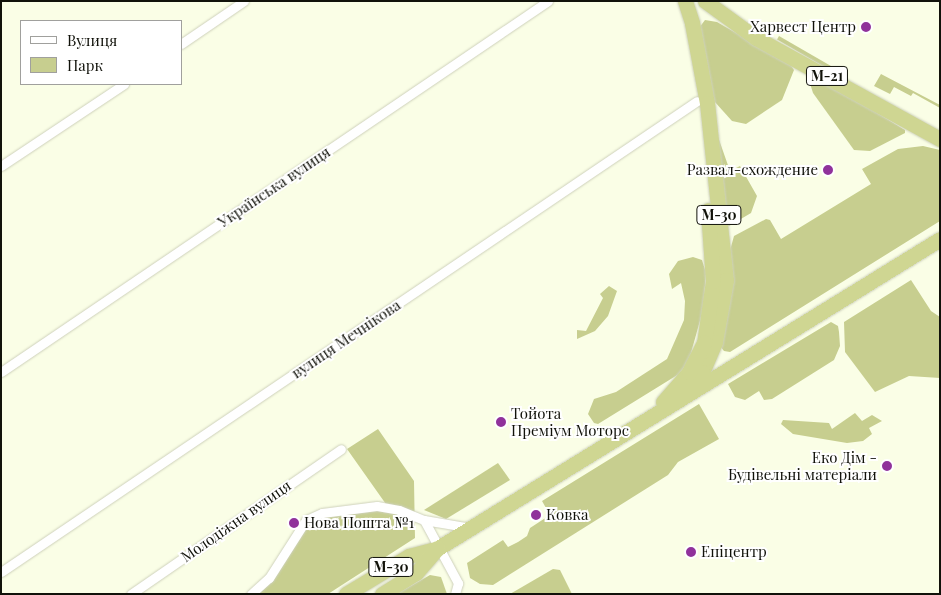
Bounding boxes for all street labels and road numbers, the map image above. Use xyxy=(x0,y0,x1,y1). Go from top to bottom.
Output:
road number: М-21 xyxy=(806,64,848,88)
street label: Українська вулиця xyxy=(214,143,334,231)
road number: М-30 xyxy=(695,204,743,226)
street label: вулиця Мечнікова xyxy=(288,296,404,382)
street label: Молодіжна вулиця xyxy=(178,476,294,566)
road number: М-30 xyxy=(367,556,415,578)

